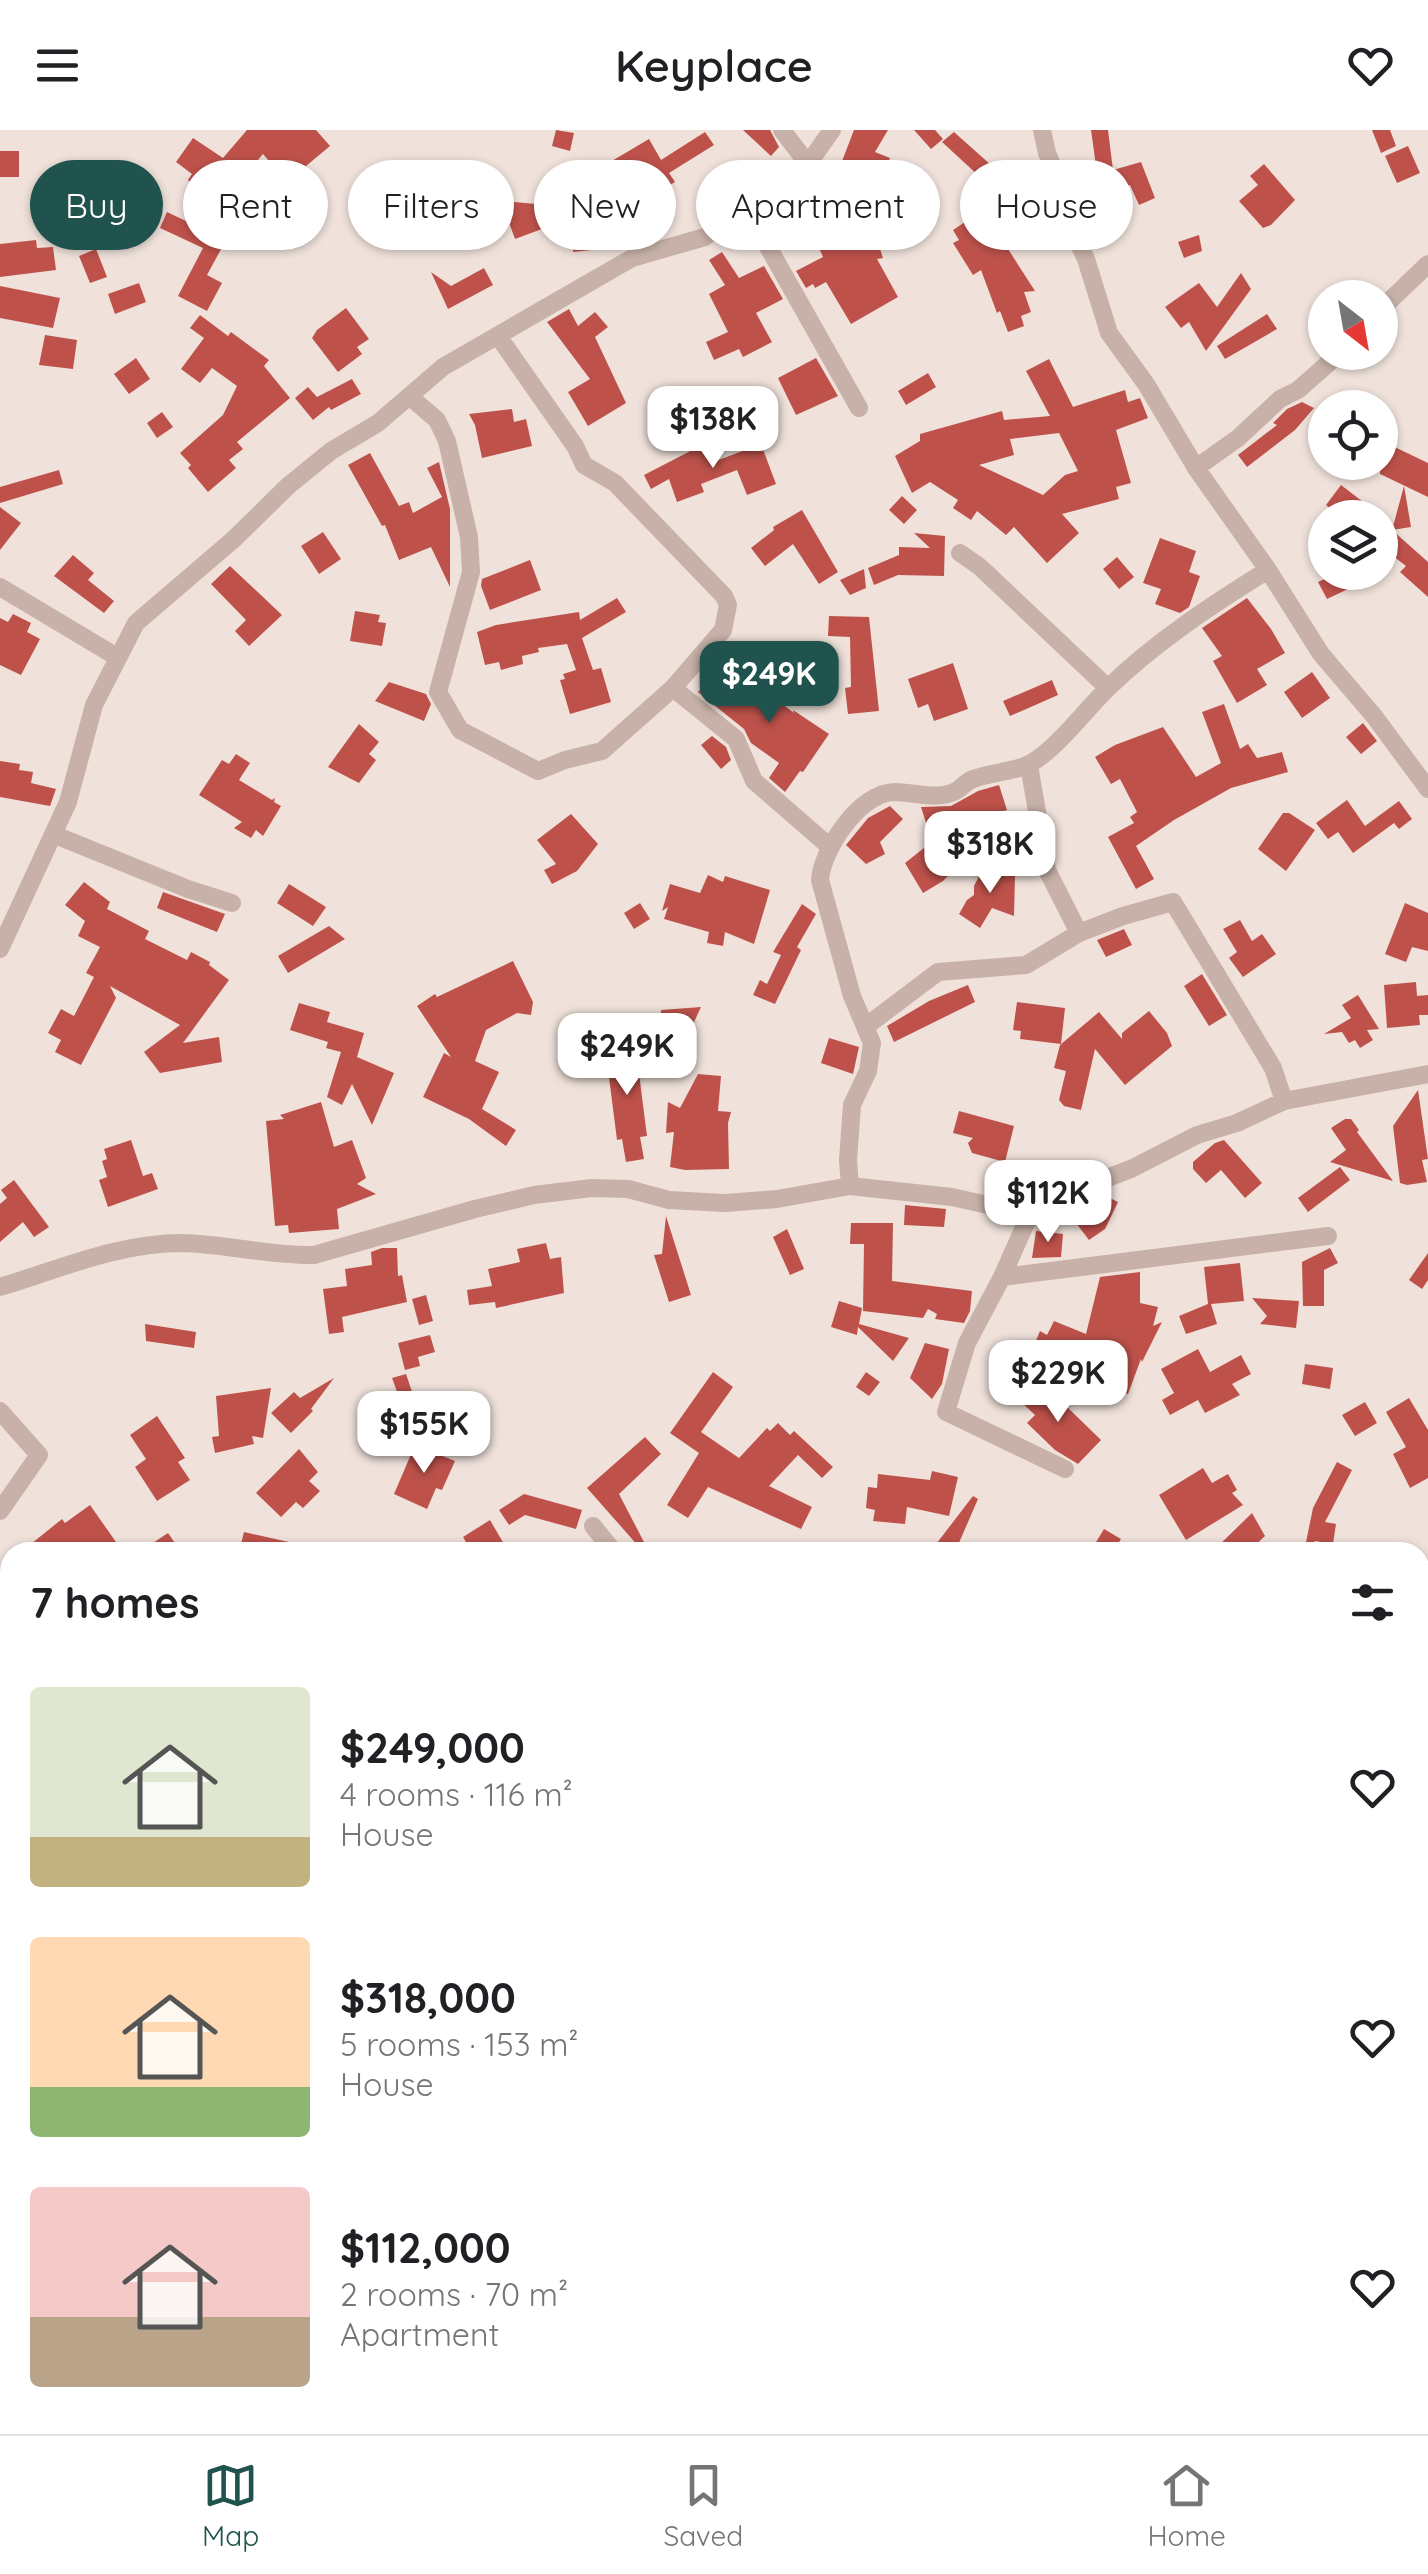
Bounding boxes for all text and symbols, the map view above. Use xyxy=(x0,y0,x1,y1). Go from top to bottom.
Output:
text: Keyplace xyxy=(615,37,813,93)
icon: menu xyxy=(30,38,85,93)
icon: heart xyxy=(1343,38,1398,93)
chip: Buy xyxy=(30,160,163,250)
chip: Rent xyxy=(183,160,328,250)
chip: Filters xyxy=(348,160,514,250)
chip: New xyxy=(534,160,676,250)
chip: Apartment xyxy=(696,160,940,250)
chip: House xyxy=(960,160,1133,250)
north arrow xyxy=(1308,280,1398,370)
map controls xyxy=(1308,280,1398,590)
pin: $138K xyxy=(643,386,783,471)
button: locate xyxy=(1308,390,1398,480)
text: $138K xyxy=(669,398,757,438)
button: layers xyxy=(1308,500,1398,590)
pin: $249K xyxy=(699,641,839,726)
text: $249K xyxy=(722,653,816,693)
pin: $318K xyxy=(920,811,1060,896)
text: $318K xyxy=(946,823,1034,863)
pin: $249K xyxy=(557,1013,697,1098)
text: $249K xyxy=(580,1025,674,1065)
pin: $112K xyxy=(978,1160,1118,1245)
text: $112K xyxy=(1006,1172,1090,1212)
pin: $229K xyxy=(988,1340,1128,1425)
text: $229K xyxy=(1011,1352,1105,1392)
pin: $155K xyxy=(354,1391,494,1476)
text: $155K xyxy=(379,1403,469,1443)
icon: filters xyxy=(1345,1575,1400,1630)
text: 7 homes xyxy=(30,1576,199,1629)
text: $249,000 xyxy=(340,1721,525,1774)
icon: home xyxy=(110,1727,230,1847)
icon: heart xyxy=(1345,1760,1400,1815)
text: 4 rooms · 116 m² xyxy=(340,1774,573,1814)
text: House xyxy=(340,1814,434,1854)
text: $318,000 xyxy=(340,1971,516,2024)
icon: home xyxy=(110,1977,230,2097)
icon: heart xyxy=(1345,2010,1400,2065)
text: 5 rooms · 153 m² xyxy=(340,2024,578,2064)
text: House xyxy=(340,2064,434,2104)
text: $112,000 xyxy=(340,2221,511,2274)
icon: home xyxy=(110,2227,230,2347)
icon: heart xyxy=(1345,2260,1400,2315)
text: 2 rooms · 70 m² xyxy=(340,2274,568,2314)
text: Apartment xyxy=(340,2314,499,2354)
tab: Map xyxy=(202,2458,259,2553)
tab: Saved xyxy=(663,2458,743,2553)
tab: Home xyxy=(1147,2458,1226,2553)

